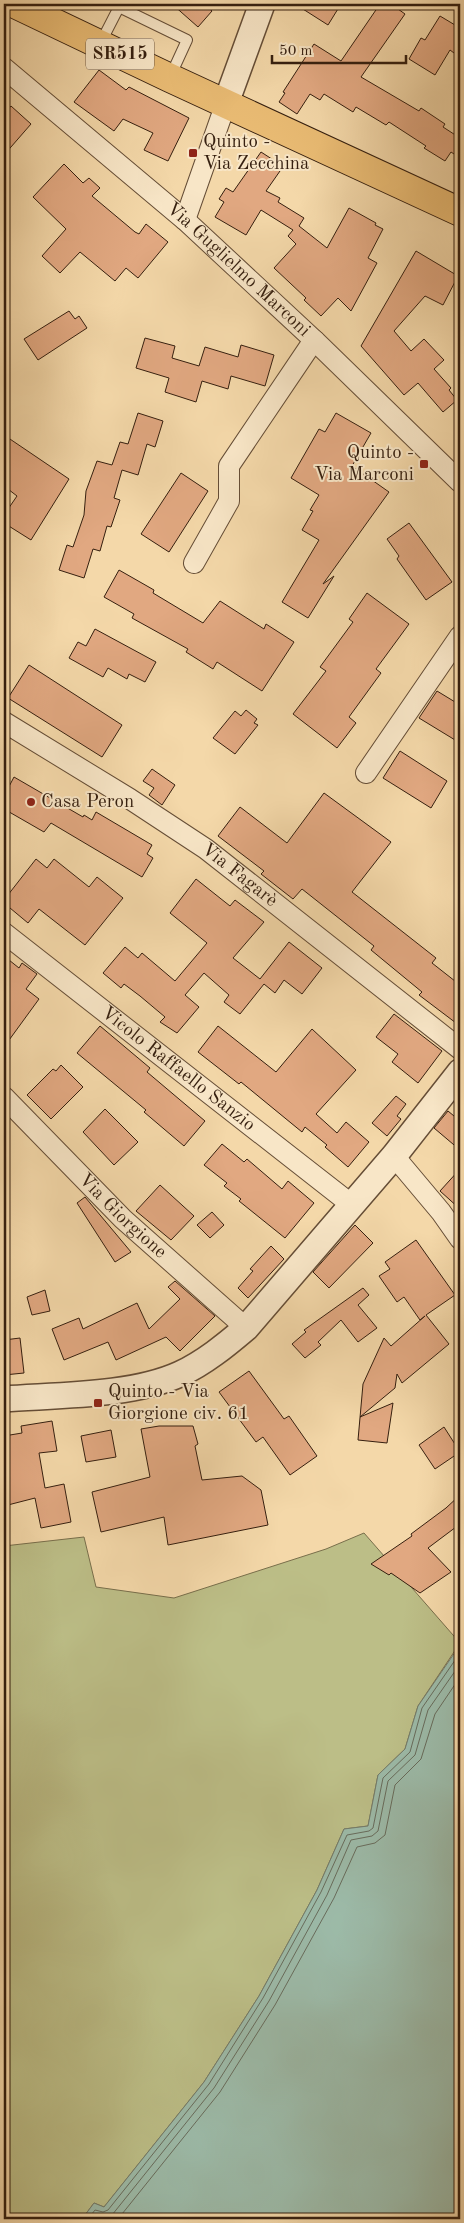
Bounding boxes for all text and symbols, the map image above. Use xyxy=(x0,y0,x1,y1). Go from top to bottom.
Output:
scale bar xyxy=(272,32,405,64)
road number: SR515 xyxy=(86,39,154,70)
text: 50 m xyxy=(279,44,313,59)
place label: Quinto - Via Zecchina xyxy=(203,133,310,174)
marker: Quinto - Via Zecchina xyxy=(187,147,199,159)
street label: Via Guglielmo Marconi xyxy=(162,199,314,340)
place label: Quinto - Via Marconi xyxy=(314,444,414,485)
marker: Quinto - Via Marconi xyxy=(418,458,430,470)
place label: Casa Peron xyxy=(41,793,134,812)
marker: Casa Peron xyxy=(25,796,37,808)
street label: Via Fagarè xyxy=(198,840,281,911)
street label: Vicolo Raffaello Sanzio xyxy=(98,1003,259,1135)
street label: Via Giorgione xyxy=(75,1170,170,1262)
place label: Quinto - Via Giorgione civ. 61 xyxy=(108,1383,249,1424)
marker: Quinto - Via Giorgione civ. 61 xyxy=(92,1397,104,1409)

